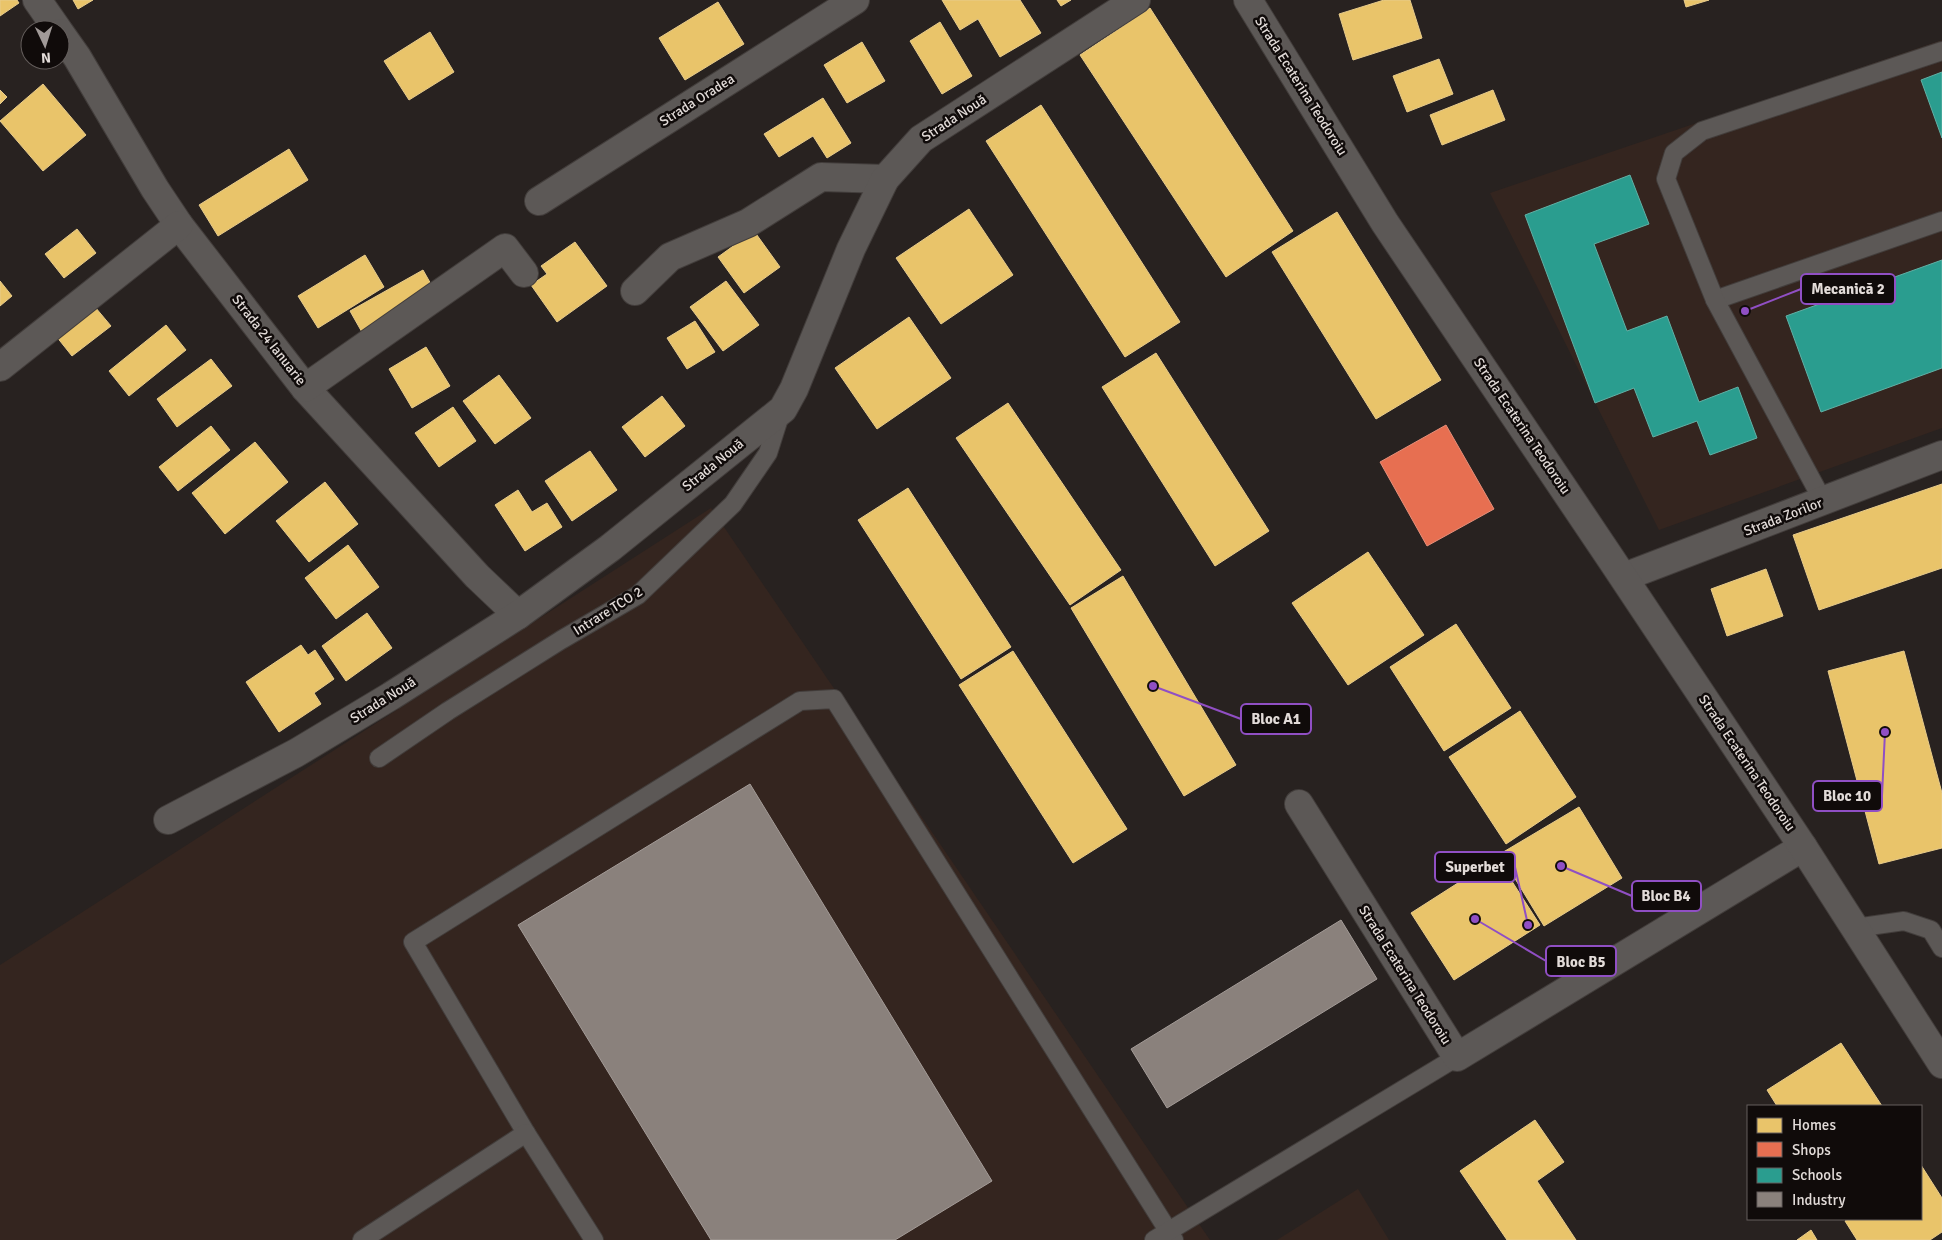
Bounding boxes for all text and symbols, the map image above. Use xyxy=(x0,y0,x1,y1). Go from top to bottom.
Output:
street label: Strada Ecaterina Teodoroiu xyxy=(1251,13,1351,159)
north arrow xyxy=(20,20,70,70)
text: N xyxy=(40,49,51,66)
street label: Strada Oradea xyxy=(656,70,738,130)
street label: Strada Nouă xyxy=(918,91,990,145)
callout: Mecanică 2 xyxy=(1801,274,1895,304)
text: Mecanică 2 xyxy=(1811,280,1885,298)
street label: Strada 24 Ianuarie xyxy=(228,291,310,389)
street label: Strada Ecaterina Teodoroiu xyxy=(1470,355,1574,497)
street label: Strada Nouă xyxy=(679,435,747,495)
street label: Strada Zorilor xyxy=(1741,494,1825,540)
street label: Intrare TCO 2 xyxy=(570,583,646,639)
street label: Strada Nouă xyxy=(347,673,419,727)
street label: Strada Ecaterina Teodoroiu xyxy=(1695,692,1799,834)
callout: Bloc A1 xyxy=(1241,704,1311,734)
text: Bloc A1 xyxy=(1251,710,1301,728)
callout: Bloc 10 xyxy=(1813,781,1882,811)
text: Bloc 10 xyxy=(1823,787,1871,805)
callout: Superbet xyxy=(1435,852,1515,882)
text: Superbet xyxy=(1445,858,1505,876)
callout: Bloc B4 xyxy=(1632,881,1701,911)
text: Bloc B4 xyxy=(1641,887,1691,905)
street label: Strada Ecaterina Teodoroiu xyxy=(1355,902,1455,1048)
callout: Bloc B5 xyxy=(1546,946,1616,976)
text: Bloc B5 xyxy=(1556,953,1606,971)
legend xyxy=(1747,1105,1922,1220)
text: Homes xyxy=(1792,1116,1836,1134)
text: Shops xyxy=(1792,1141,1831,1159)
text: Schools xyxy=(1792,1166,1843,1184)
text: Industry xyxy=(1792,1191,1845,1209)

